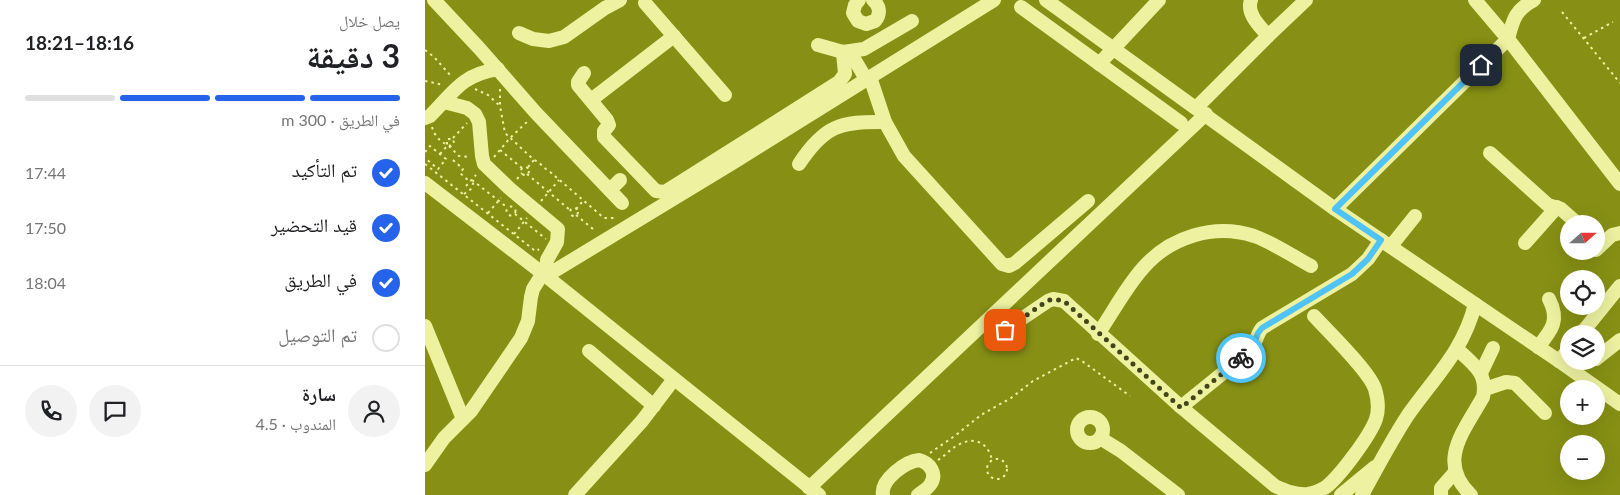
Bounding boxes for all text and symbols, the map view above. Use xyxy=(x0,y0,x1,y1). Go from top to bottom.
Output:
text: يصل خلال xyxy=(339,11,400,30)
text: 18:16–18:21 xyxy=(25,31,134,54)
text: 3 دقيقة xyxy=(306,36,400,75)
pin xyxy=(1460,44,1502,86)
icon: home xyxy=(1467,51,1495,79)
text: في الطريق · 300 m xyxy=(281,110,400,129)
text: تم التأكيد xyxy=(292,158,357,181)
icon: check xyxy=(372,159,400,187)
text: 17:44 xyxy=(25,163,66,182)
text: قيد التحضير xyxy=(271,213,357,236)
icon: check xyxy=(372,214,400,242)
north arrow xyxy=(1560,215,1605,260)
map controls xyxy=(1560,215,1605,480)
text: 17:50 xyxy=(25,218,66,237)
text: في الطريق xyxy=(284,268,357,291)
icon: check xyxy=(372,269,400,297)
button: locate xyxy=(1560,270,1605,315)
text: 18:04 xyxy=(25,273,66,292)
pin xyxy=(984,309,1026,351)
icon: bag xyxy=(991,316,1019,344)
text: تم التوصيل xyxy=(278,323,357,346)
button: layers xyxy=(1560,325,1605,370)
courier xyxy=(1216,333,1266,383)
icon: bike xyxy=(1227,344,1255,372)
button: + xyxy=(1560,380,1605,425)
text: سارة xyxy=(302,382,336,405)
button: phone xyxy=(25,385,77,437)
button: chat xyxy=(89,385,141,437)
button: person xyxy=(348,385,400,437)
text: المندوب · 4.5 xyxy=(255,414,336,433)
button: − xyxy=(1560,435,1605,480)

